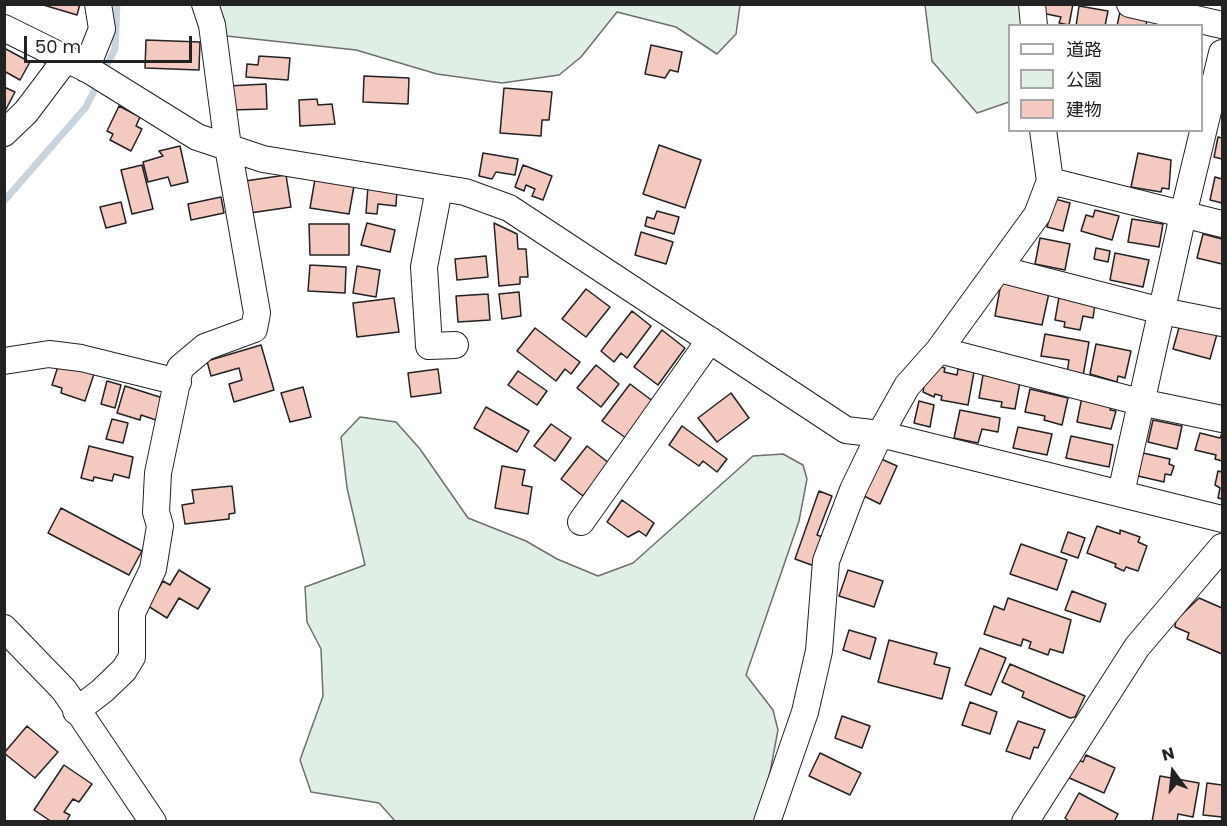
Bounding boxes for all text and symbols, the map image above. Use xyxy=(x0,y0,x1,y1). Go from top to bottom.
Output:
scale bar xyxy=(27,24,195,62)
legend xyxy=(1008,24,1203,132)
text: 50 m xyxy=(35,34,81,59)
text: 道路 xyxy=(1066,37,1102,62)
text: 公園 xyxy=(1066,67,1102,92)
text: 建物 xyxy=(1066,97,1102,122)
text: N xyxy=(1159,741,1177,767)
north arrow xyxy=(1143,742,1203,802)

